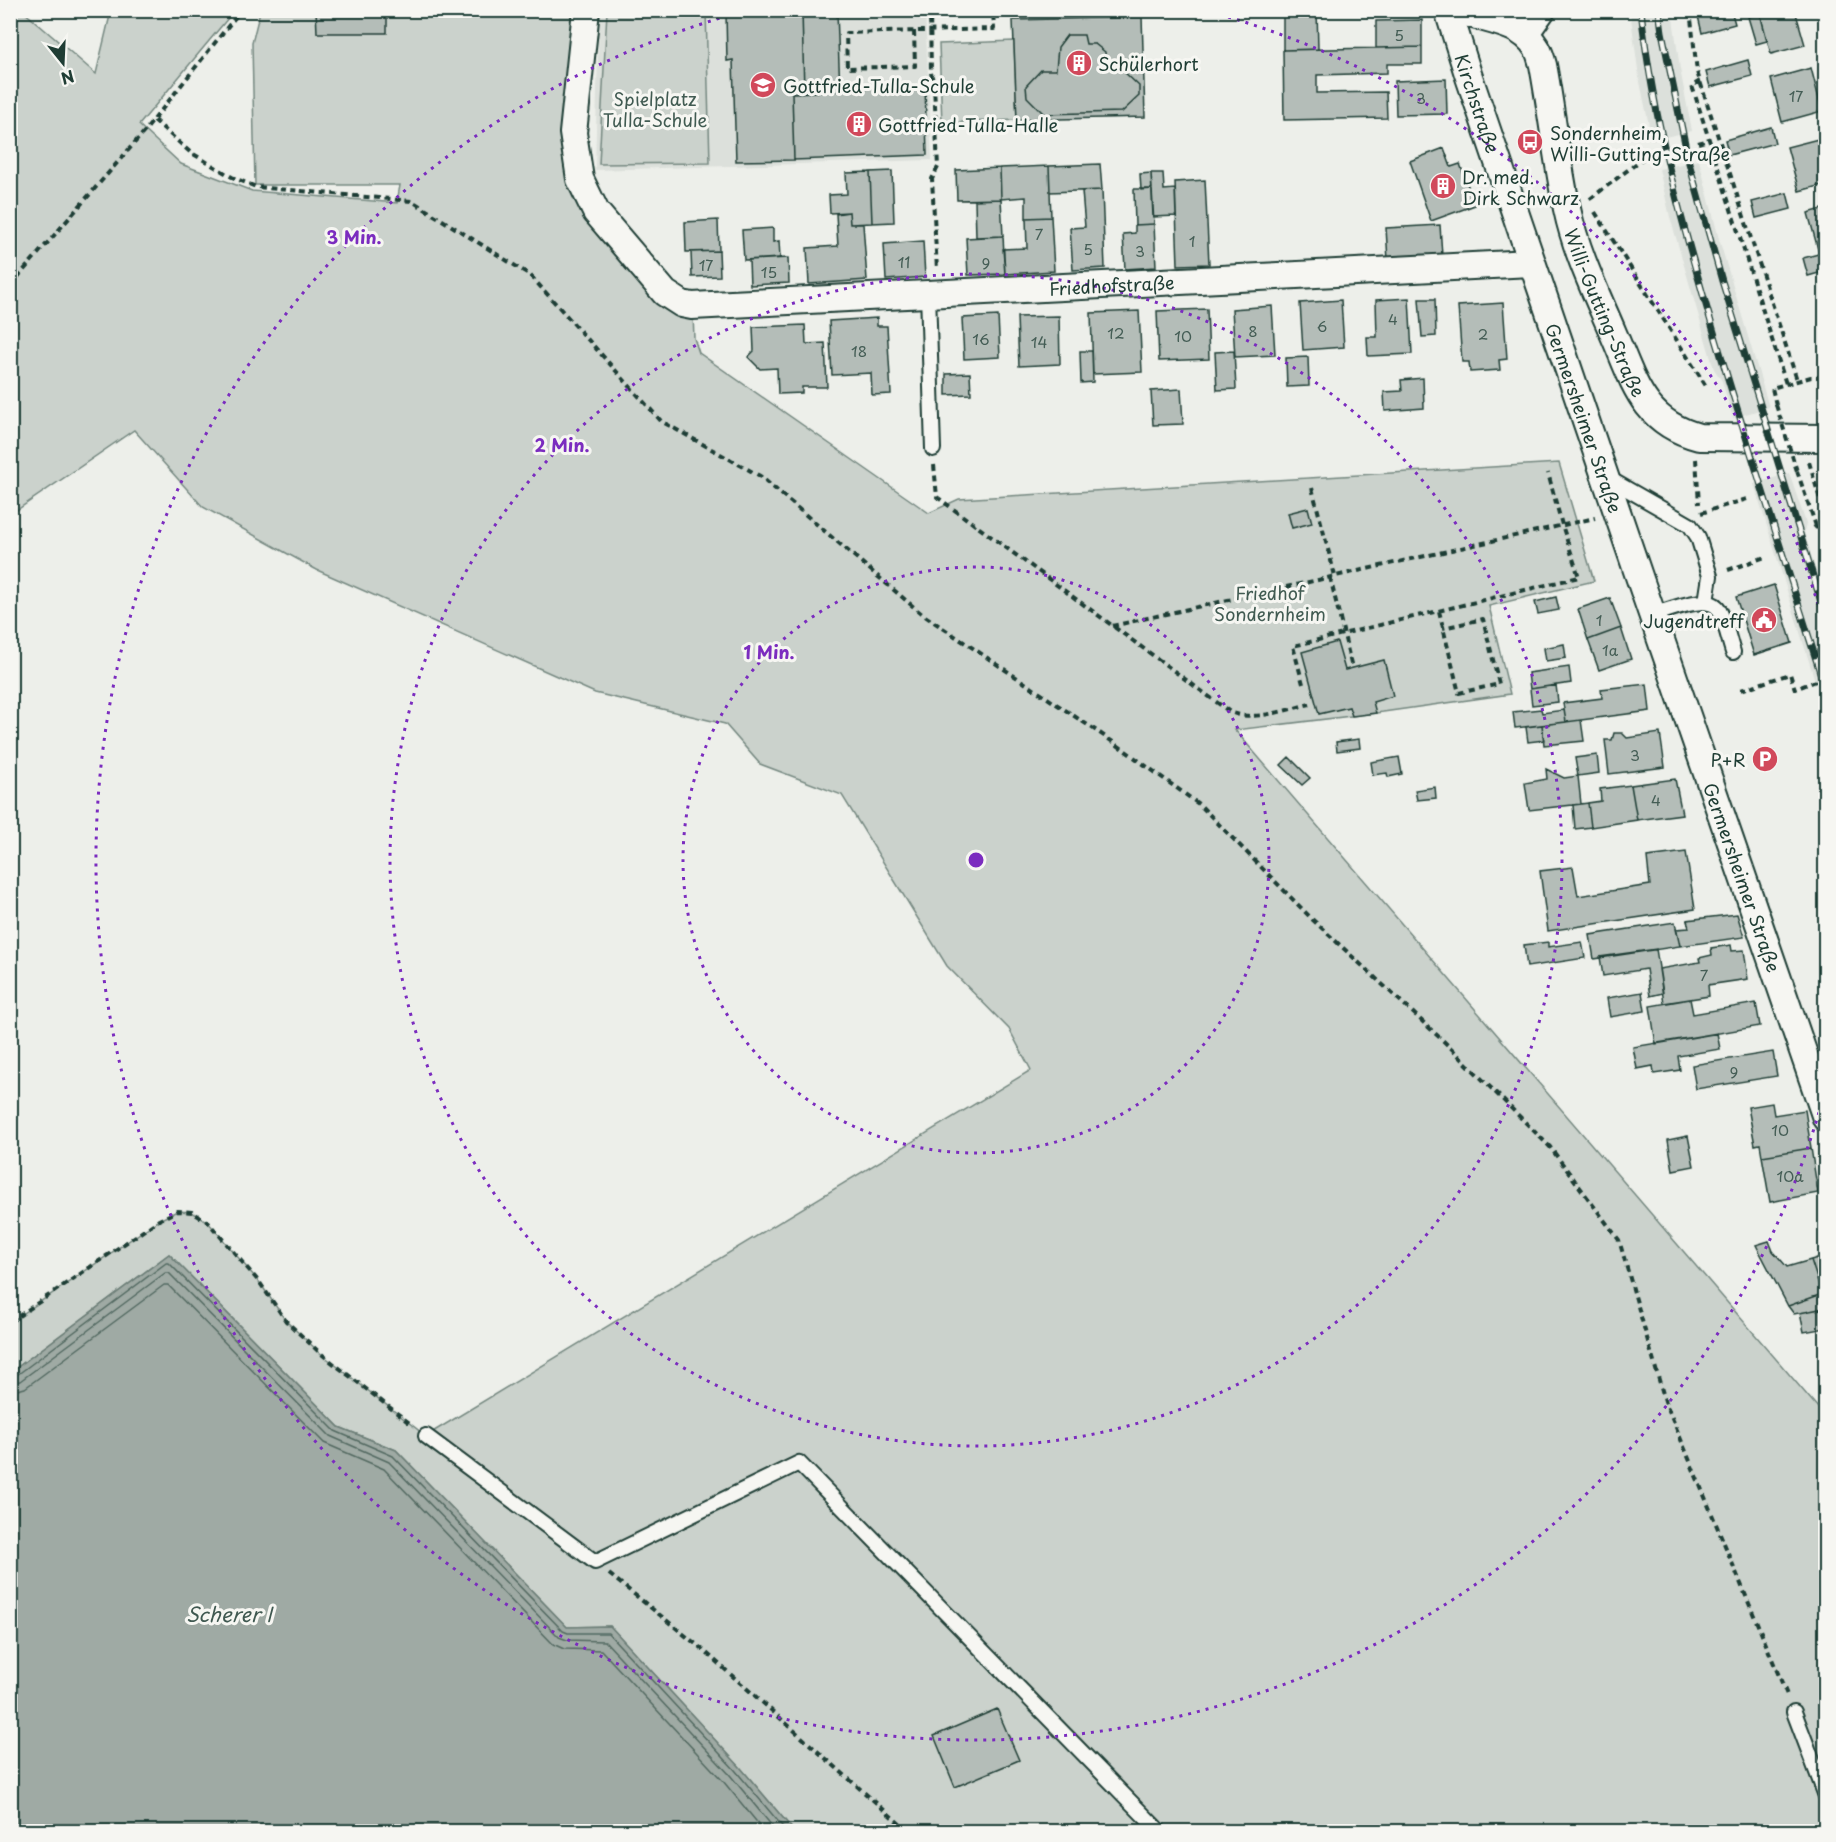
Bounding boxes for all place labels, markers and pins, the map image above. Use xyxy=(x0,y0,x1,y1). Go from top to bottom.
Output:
building icon: Schülerhort xyxy=(1064,48,1094,78)
place label: Schülerhort xyxy=(1098,50,1199,77)
school or university icon: Gottfried-Tulla-Schule xyxy=(748,70,778,100)
place label: Gottfried-Tulla-Schule xyxy=(783,72,975,99)
building icon: Gottfried-Tulla-Halle xyxy=(844,109,874,139)
place label: Gottfried-Tulla-Halle xyxy=(878,111,1059,138)
place label: Sondernheim, Willi-Gutting-Straße xyxy=(1550,119,1730,167)
bus stop icon: Sondernheim, Willi-Gutting-Straße xyxy=(1515,127,1545,157)
place label: Dr. med. Dirk Schwarz xyxy=(1462,163,1579,211)
building icon: Dr. med. Dirk Schwarz xyxy=(1428,171,1458,201)
public building icon: Jugendtreff xyxy=(1749,605,1779,635)
place label: Jugendtreff xyxy=(1643,607,1746,634)
parking icon: P+R xyxy=(1750,744,1780,774)
place label: P+R xyxy=(1710,746,1746,773)
centre of rings xyxy=(966,850,986,870)

